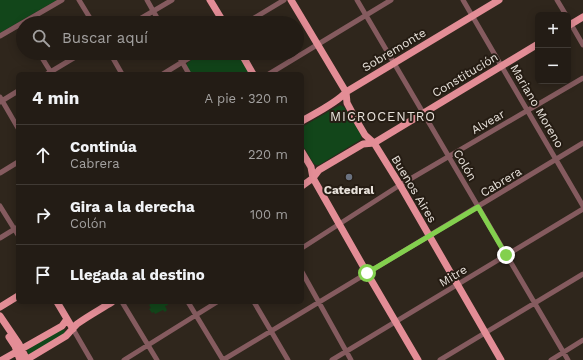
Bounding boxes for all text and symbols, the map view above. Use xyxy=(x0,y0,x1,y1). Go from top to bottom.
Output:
map controls xyxy=(535,12,571,84)
button: + xyxy=(535,12,571,48)
search box xyxy=(16,16,304,60)
street label: Sobremonte xyxy=(360,25,429,75)
icon: search xyxy=(30,27,52,49)
text: Buscar aquí xyxy=(62,29,148,47)
button: − xyxy=(535,48,571,84)
street label: Constitución xyxy=(430,50,500,100)
street label: Mariano Moreno xyxy=(507,62,567,150)
text: 4 min xyxy=(32,88,79,108)
text: A pie · 320 m xyxy=(205,91,288,106)
street label: Alvear xyxy=(469,107,507,137)
district label: MICROCENTRO xyxy=(330,109,436,124)
text: Continúa xyxy=(70,138,137,156)
icon: ahead xyxy=(32,144,54,166)
text: 220 m xyxy=(248,147,288,162)
street label: Colón xyxy=(451,147,479,183)
street label: Buenos Aires xyxy=(388,153,440,225)
text: Cabrera xyxy=(70,156,120,171)
street label: Cabrera xyxy=(478,164,524,200)
marker: Catedral xyxy=(344,172,354,182)
place label: Catedral xyxy=(324,183,374,197)
text: Gira a la derecha xyxy=(70,198,195,216)
icon: right xyxy=(32,204,54,226)
text: 100 m xyxy=(250,207,288,222)
text: Colón xyxy=(70,216,107,231)
route end xyxy=(497,246,515,264)
street label: Mitre xyxy=(436,262,470,290)
icon: arrive xyxy=(32,264,54,286)
route start xyxy=(358,264,376,282)
text: Llegada al destino xyxy=(70,266,205,284)

